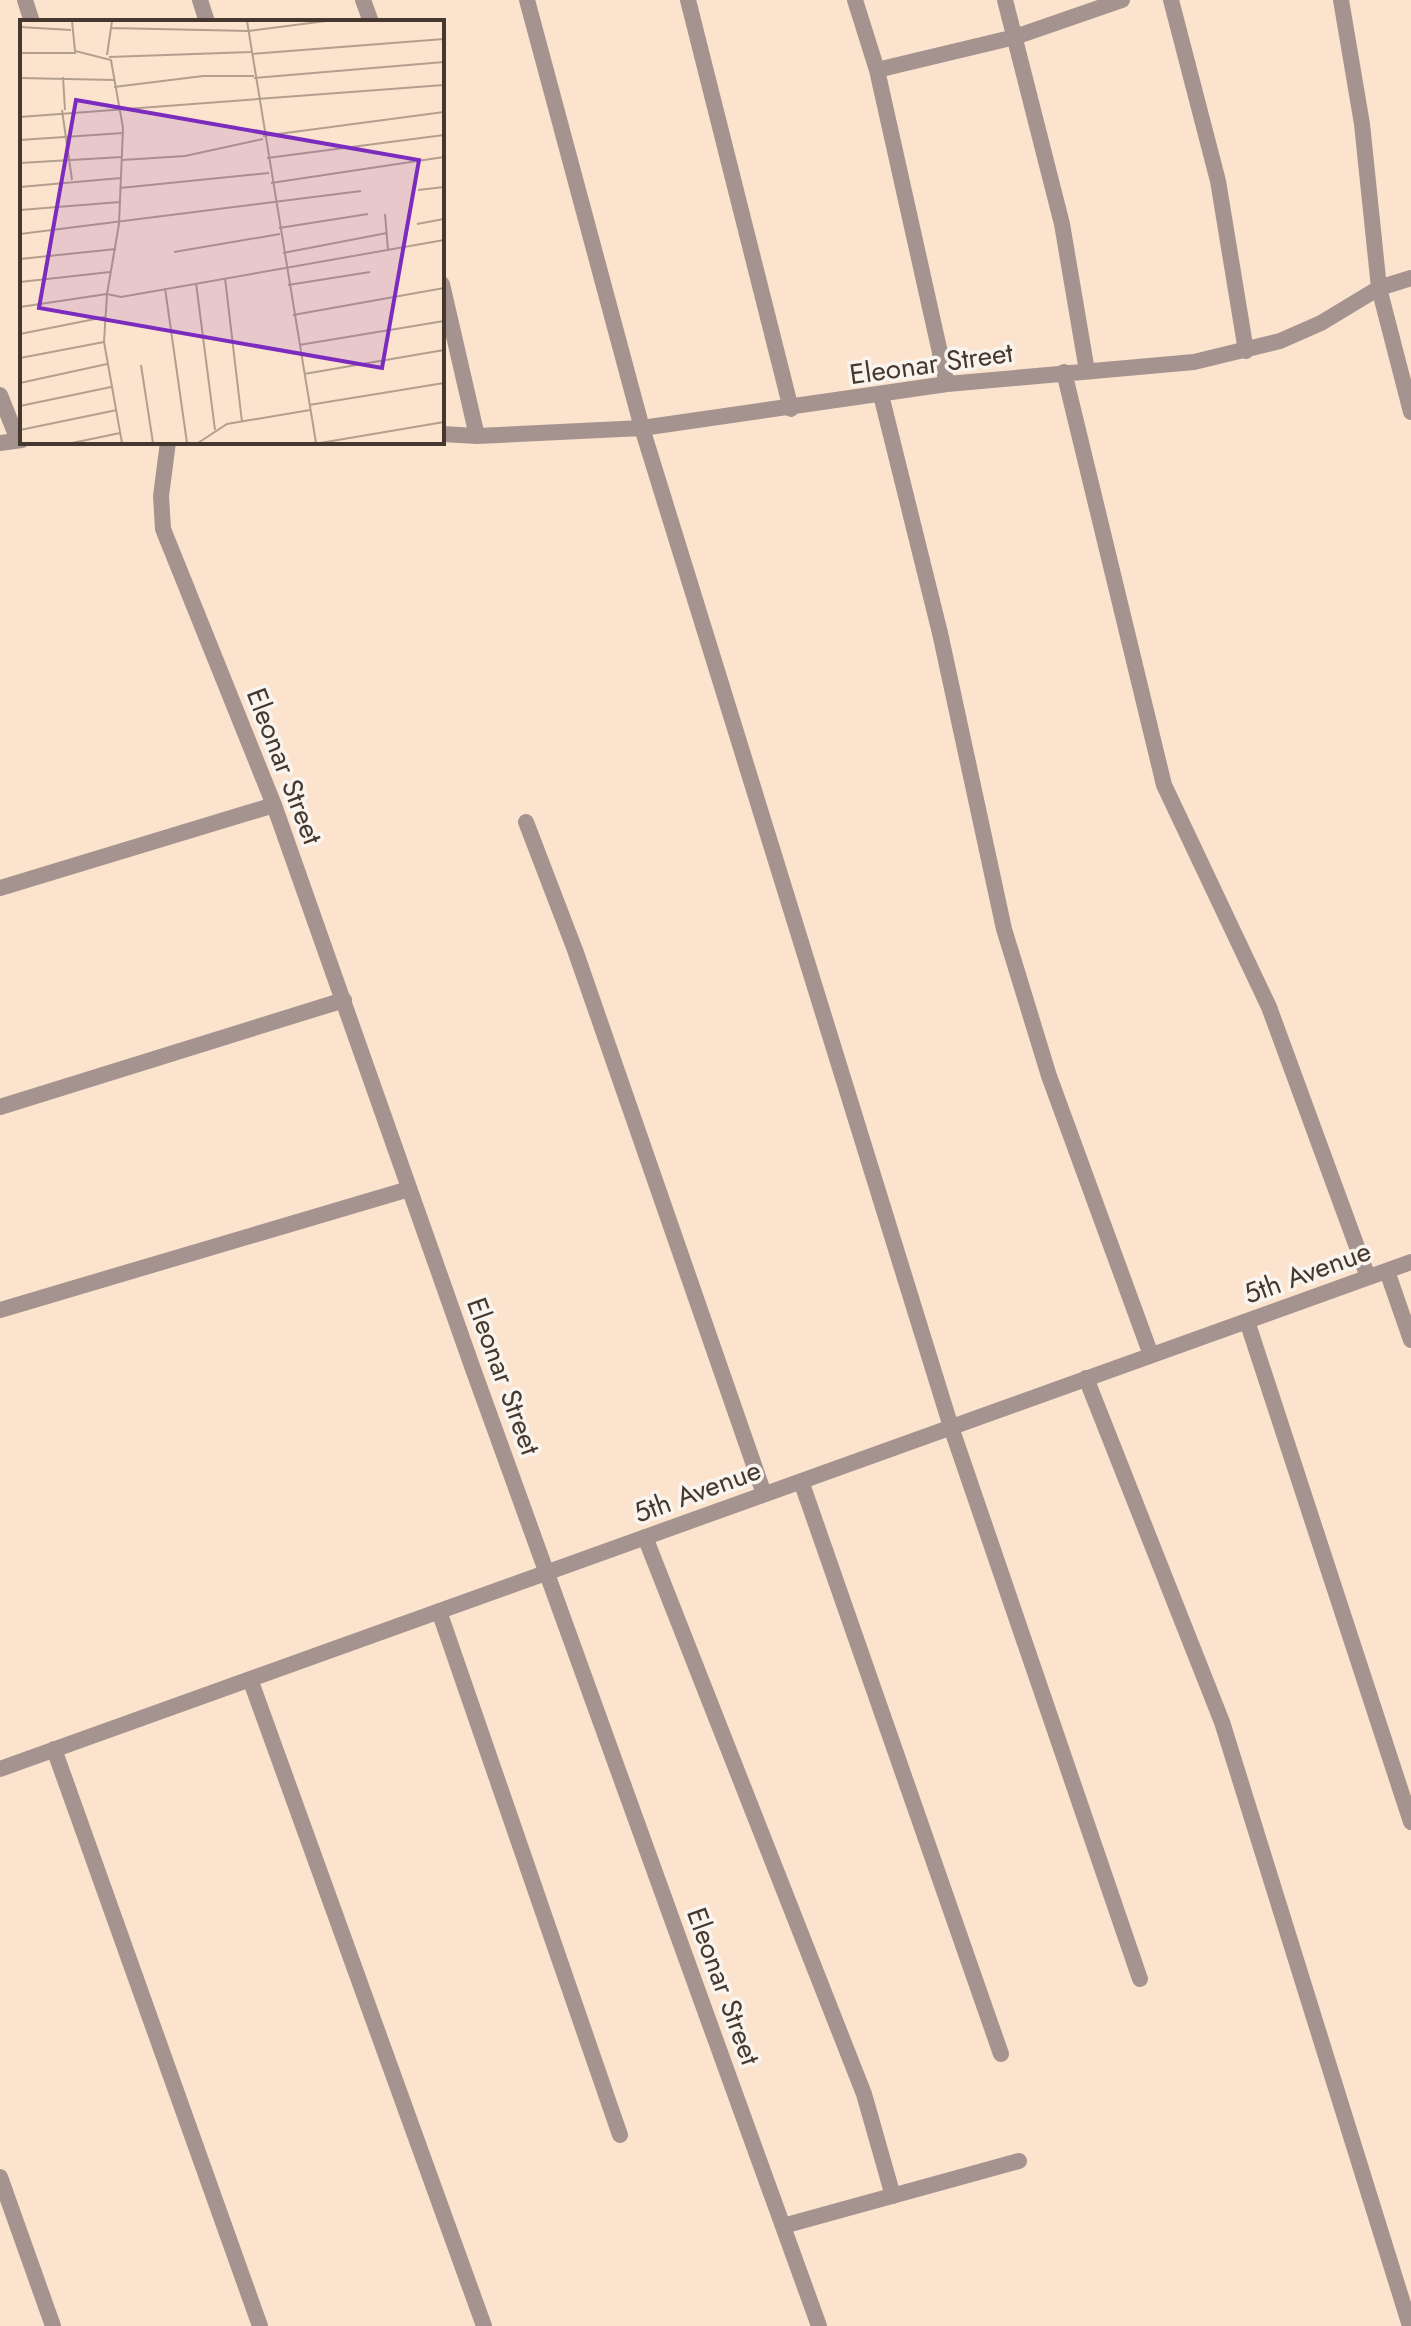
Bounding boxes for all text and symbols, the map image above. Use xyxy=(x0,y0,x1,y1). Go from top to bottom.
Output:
inset map xyxy=(20,20,444,444)
street label: Eleonar Street xyxy=(847,332,1016,395)
street label: Eleonar Street xyxy=(236,682,333,851)
street label: 5th Avenue xyxy=(1238,1230,1377,1314)
street label: Eleonar Street xyxy=(456,1292,551,1461)
street label: 5th Avenue xyxy=(628,1449,767,1533)
street label: Eleonar Street xyxy=(676,1902,771,2071)

